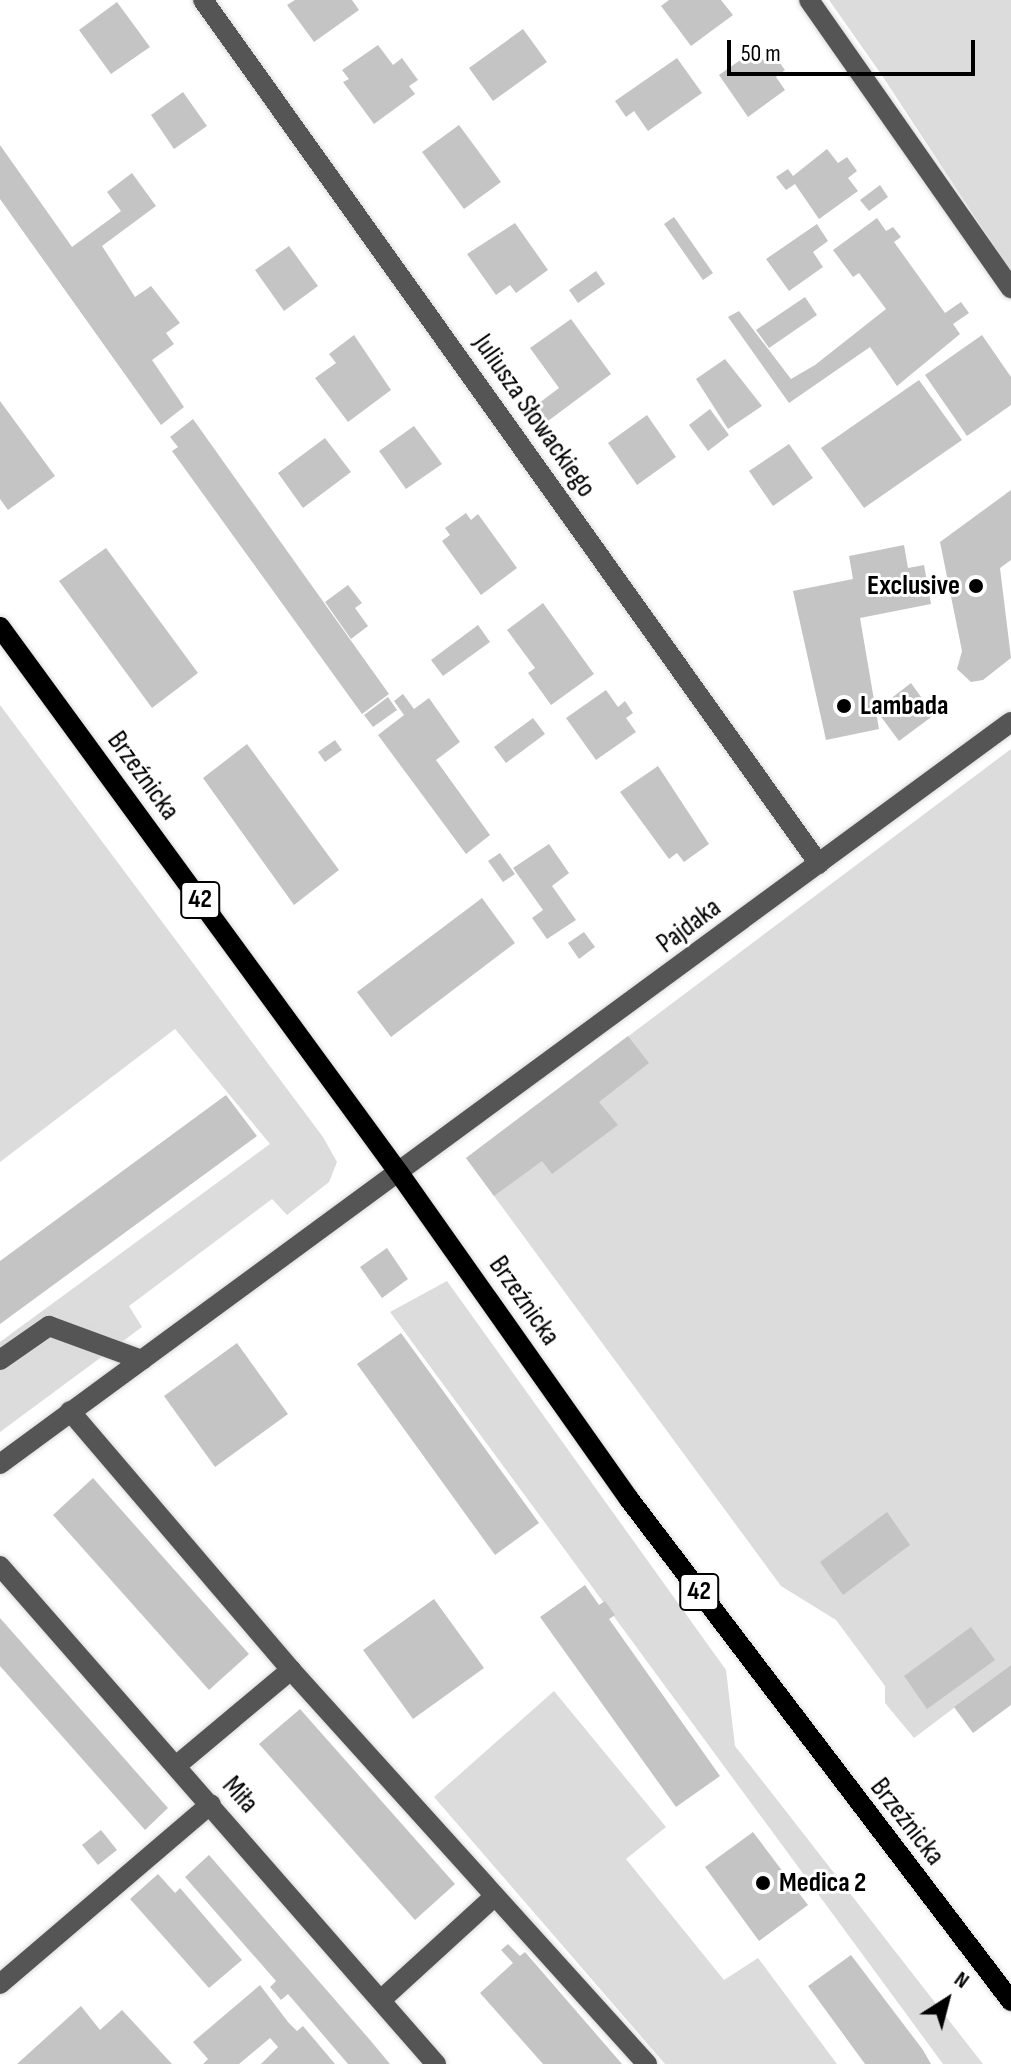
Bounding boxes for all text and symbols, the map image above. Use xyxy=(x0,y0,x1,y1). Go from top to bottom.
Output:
scale bar xyxy=(731,24,979,74)
text: 50 m xyxy=(741,39,781,68)
street label: Juliusza Słowackiego xyxy=(465,328,603,504)
place label: Exclusive xyxy=(867,569,960,603)
marker: Exclusive xyxy=(967,577,985,595)
place label: Lambada xyxy=(860,689,948,723)
marker: Lambada xyxy=(835,697,853,715)
street label: Brzeźnicka xyxy=(100,725,186,827)
road number: 42 xyxy=(180,878,220,922)
street label: Pajdaka xyxy=(650,891,728,961)
street label: Brzeźnicka xyxy=(481,1250,567,1352)
road number: 42 xyxy=(679,1570,719,1614)
street label: Miła xyxy=(215,1770,265,1820)
street label: Brzeźnicka xyxy=(863,1772,951,1872)
place label: Medica 2 xyxy=(779,1866,866,1900)
marker: Medica 2 xyxy=(754,1874,772,1892)
north arrow xyxy=(907,1960,987,2040)
text: N xyxy=(949,1966,974,1995)

